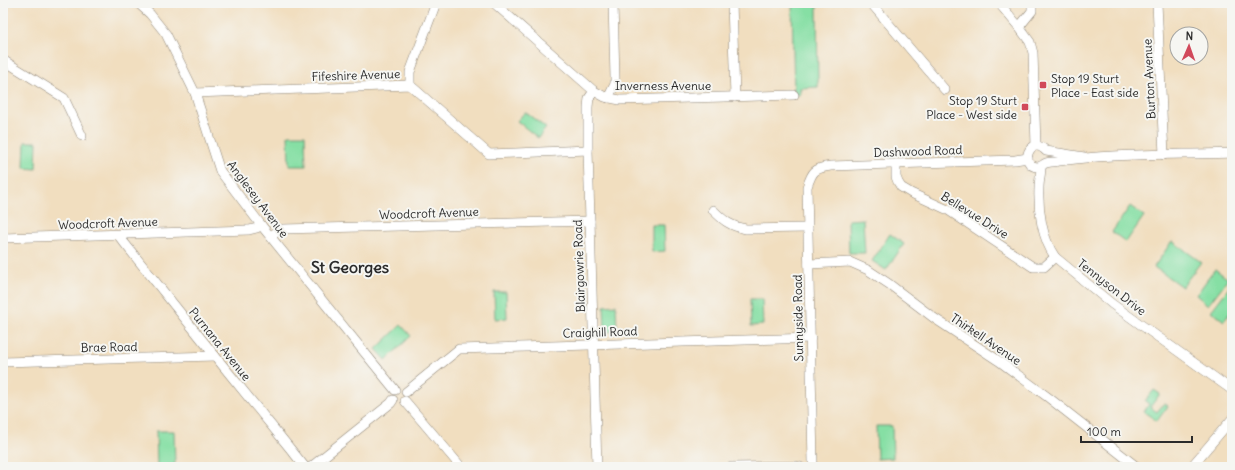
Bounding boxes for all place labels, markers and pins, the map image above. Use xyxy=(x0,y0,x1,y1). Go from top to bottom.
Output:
place label: Stop 19 Sturt Place - East side xyxy=(1051,71,1139,100)
marker: Stop 19 Sturt Place - East side xyxy=(1038,80,1048,90)
place label: Stop 19 Sturt Place - West side xyxy=(926,93,1017,122)
marker: Stop 19 Sturt Place - West side xyxy=(1020,102,1030,112)

